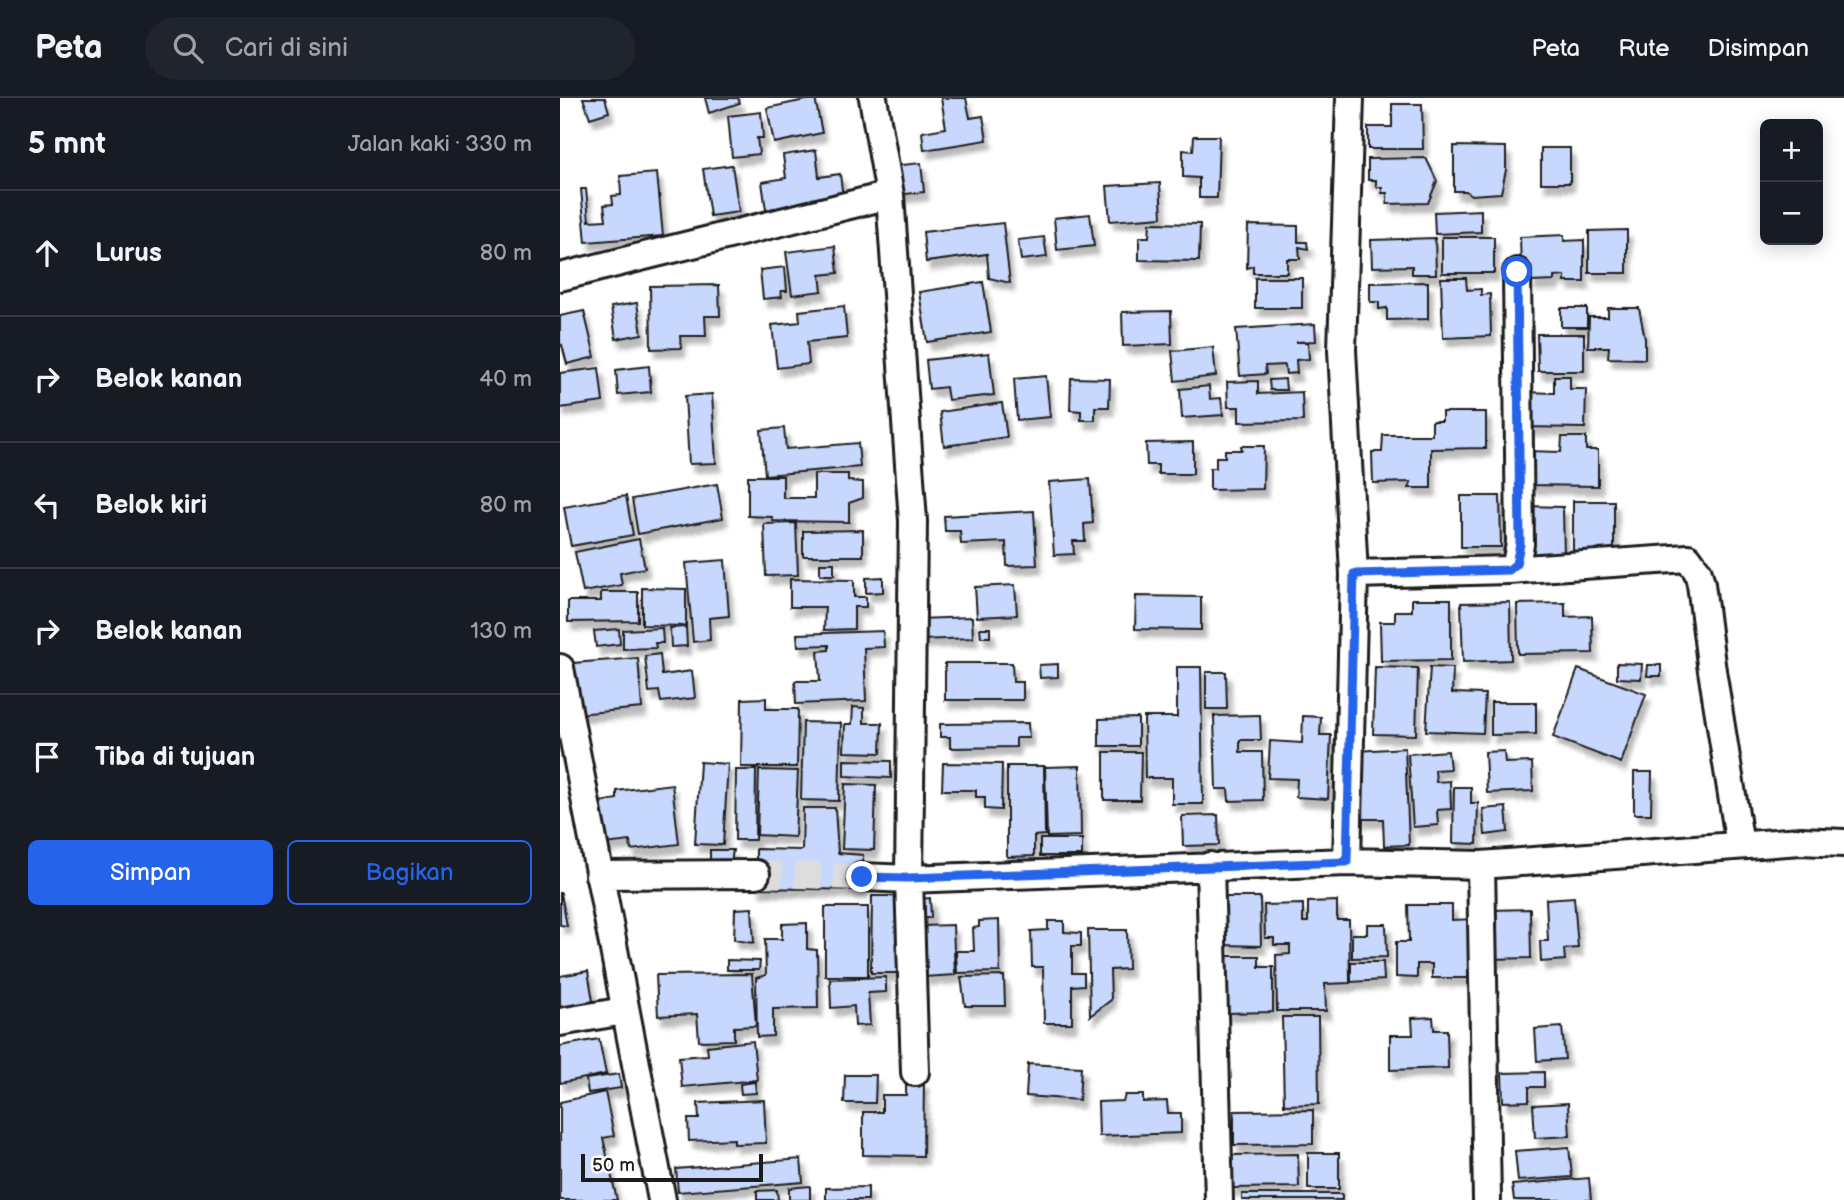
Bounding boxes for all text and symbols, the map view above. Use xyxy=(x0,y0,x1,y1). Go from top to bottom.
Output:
search box xyxy=(145,17,635,80)
text: Peta xyxy=(35,28,103,68)
icon: search xyxy=(169,29,207,67)
text: Cari di sini xyxy=(225,33,348,64)
text: Peta xyxy=(1532,34,1580,63)
text: Rute xyxy=(1618,34,1670,63)
text: Disimpan xyxy=(1708,34,1809,63)
map controls xyxy=(1760,119,1823,245)
button: + xyxy=(1760,119,1823,182)
text: 5 mnt xyxy=(28,126,106,162)
text: Jalan kaki · 330 m xyxy=(348,130,532,158)
button: − xyxy=(1760,182,1823,245)
icon: ahead xyxy=(28,234,66,272)
text: Lurus xyxy=(95,238,162,269)
text: 80 m xyxy=(480,239,532,267)
route start xyxy=(1501,256,1532,287)
icon: right xyxy=(28,360,66,398)
text: Belok kanan xyxy=(95,364,242,395)
text: 40 m xyxy=(479,365,532,393)
icon: left xyxy=(28,486,66,524)
text: Belok kiri xyxy=(95,490,207,521)
text: 80 m xyxy=(480,491,532,519)
icon: right xyxy=(28,612,66,650)
text: Belok kanan xyxy=(95,616,242,647)
text: 130 m xyxy=(470,617,532,645)
icon: arrive xyxy=(28,738,66,776)
text: Tiba di tujuan xyxy=(95,742,255,773)
button: Simpan xyxy=(28,840,273,905)
button: Bagikan xyxy=(287,840,532,905)
route end xyxy=(846,861,877,892)
scale bar xyxy=(581,1151,763,1183)
text: 50 m xyxy=(592,1154,635,1177)

